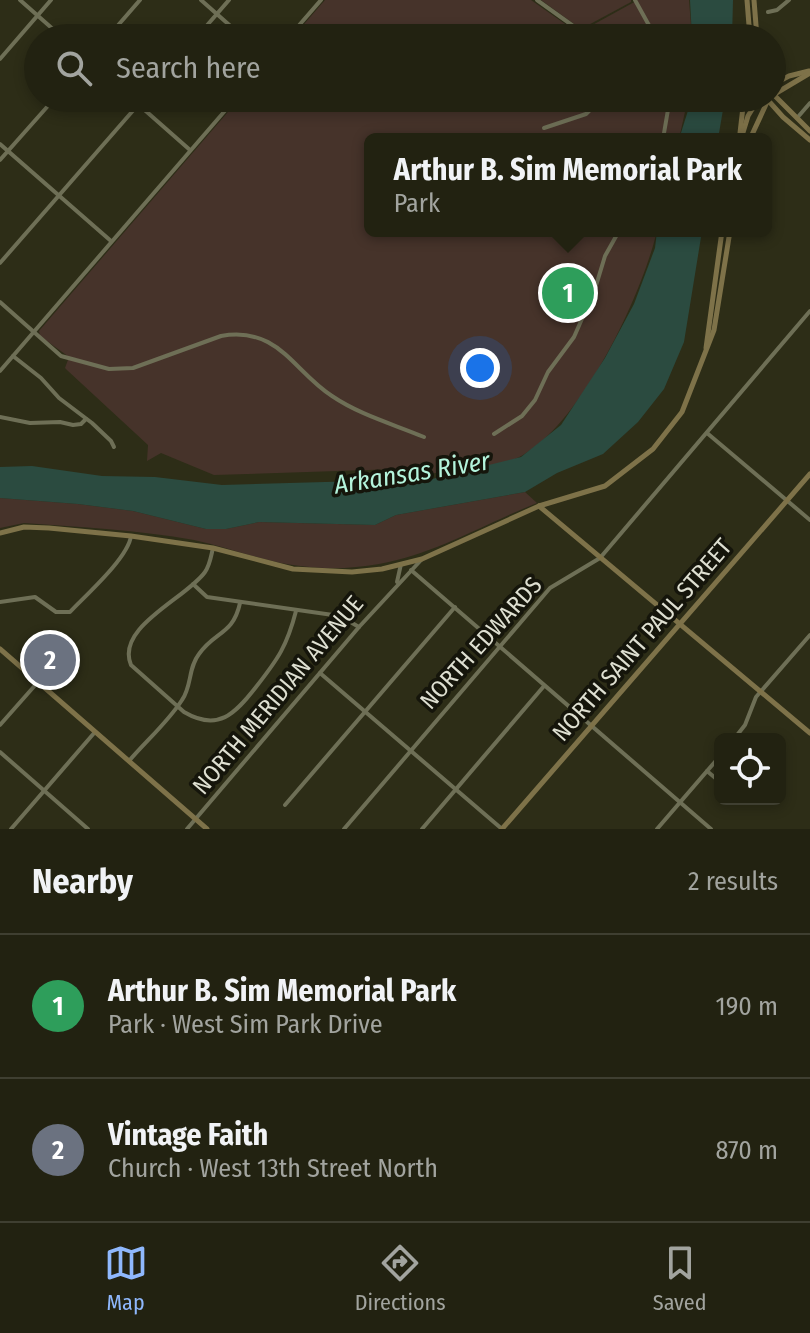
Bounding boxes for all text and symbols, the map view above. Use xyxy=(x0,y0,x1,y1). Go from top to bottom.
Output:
search box xyxy=(24,24,786,112)
icon: search xyxy=(52,46,96,90)
text: Search here xyxy=(116,50,261,86)
popup xyxy=(364,133,772,237)
text: Arthur B. Sim Memorial Park xyxy=(394,152,742,188)
text: Park xyxy=(394,188,440,219)
pin: 1 xyxy=(542,263,594,323)
your location xyxy=(460,348,500,388)
water label: Arkansas River xyxy=(331,445,493,501)
street label: NORTH SAINT PAUL STREET xyxy=(547,533,737,747)
street label: NORTH EDWARDS xyxy=(414,571,548,715)
street label: NORTH MERIDIAN AVENUE xyxy=(187,590,369,800)
pin: 2 xyxy=(24,630,76,690)
map controls xyxy=(714,733,786,805)
button: locate xyxy=(714,733,786,805)
text: Nearby xyxy=(32,861,133,902)
text: 2 results xyxy=(688,866,778,897)
text: Arthur B. Sim Memorial Park xyxy=(108,973,456,1009)
text: 1 xyxy=(53,991,64,1022)
text: 190 m xyxy=(716,991,778,1022)
text: Park · West Sim Park Drive xyxy=(108,1009,383,1040)
text: Vintage Faith xyxy=(108,1117,268,1153)
text: 2 xyxy=(52,1135,64,1166)
text: 870 m xyxy=(715,1135,778,1166)
text: Church · West 13th Street North xyxy=(108,1153,438,1184)
tab: Map xyxy=(104,1241,148,1316)
tab: Directions xyxy=(355,1241,446,1316)
tab: Saved xyxy=(653,1241,706,1316)

